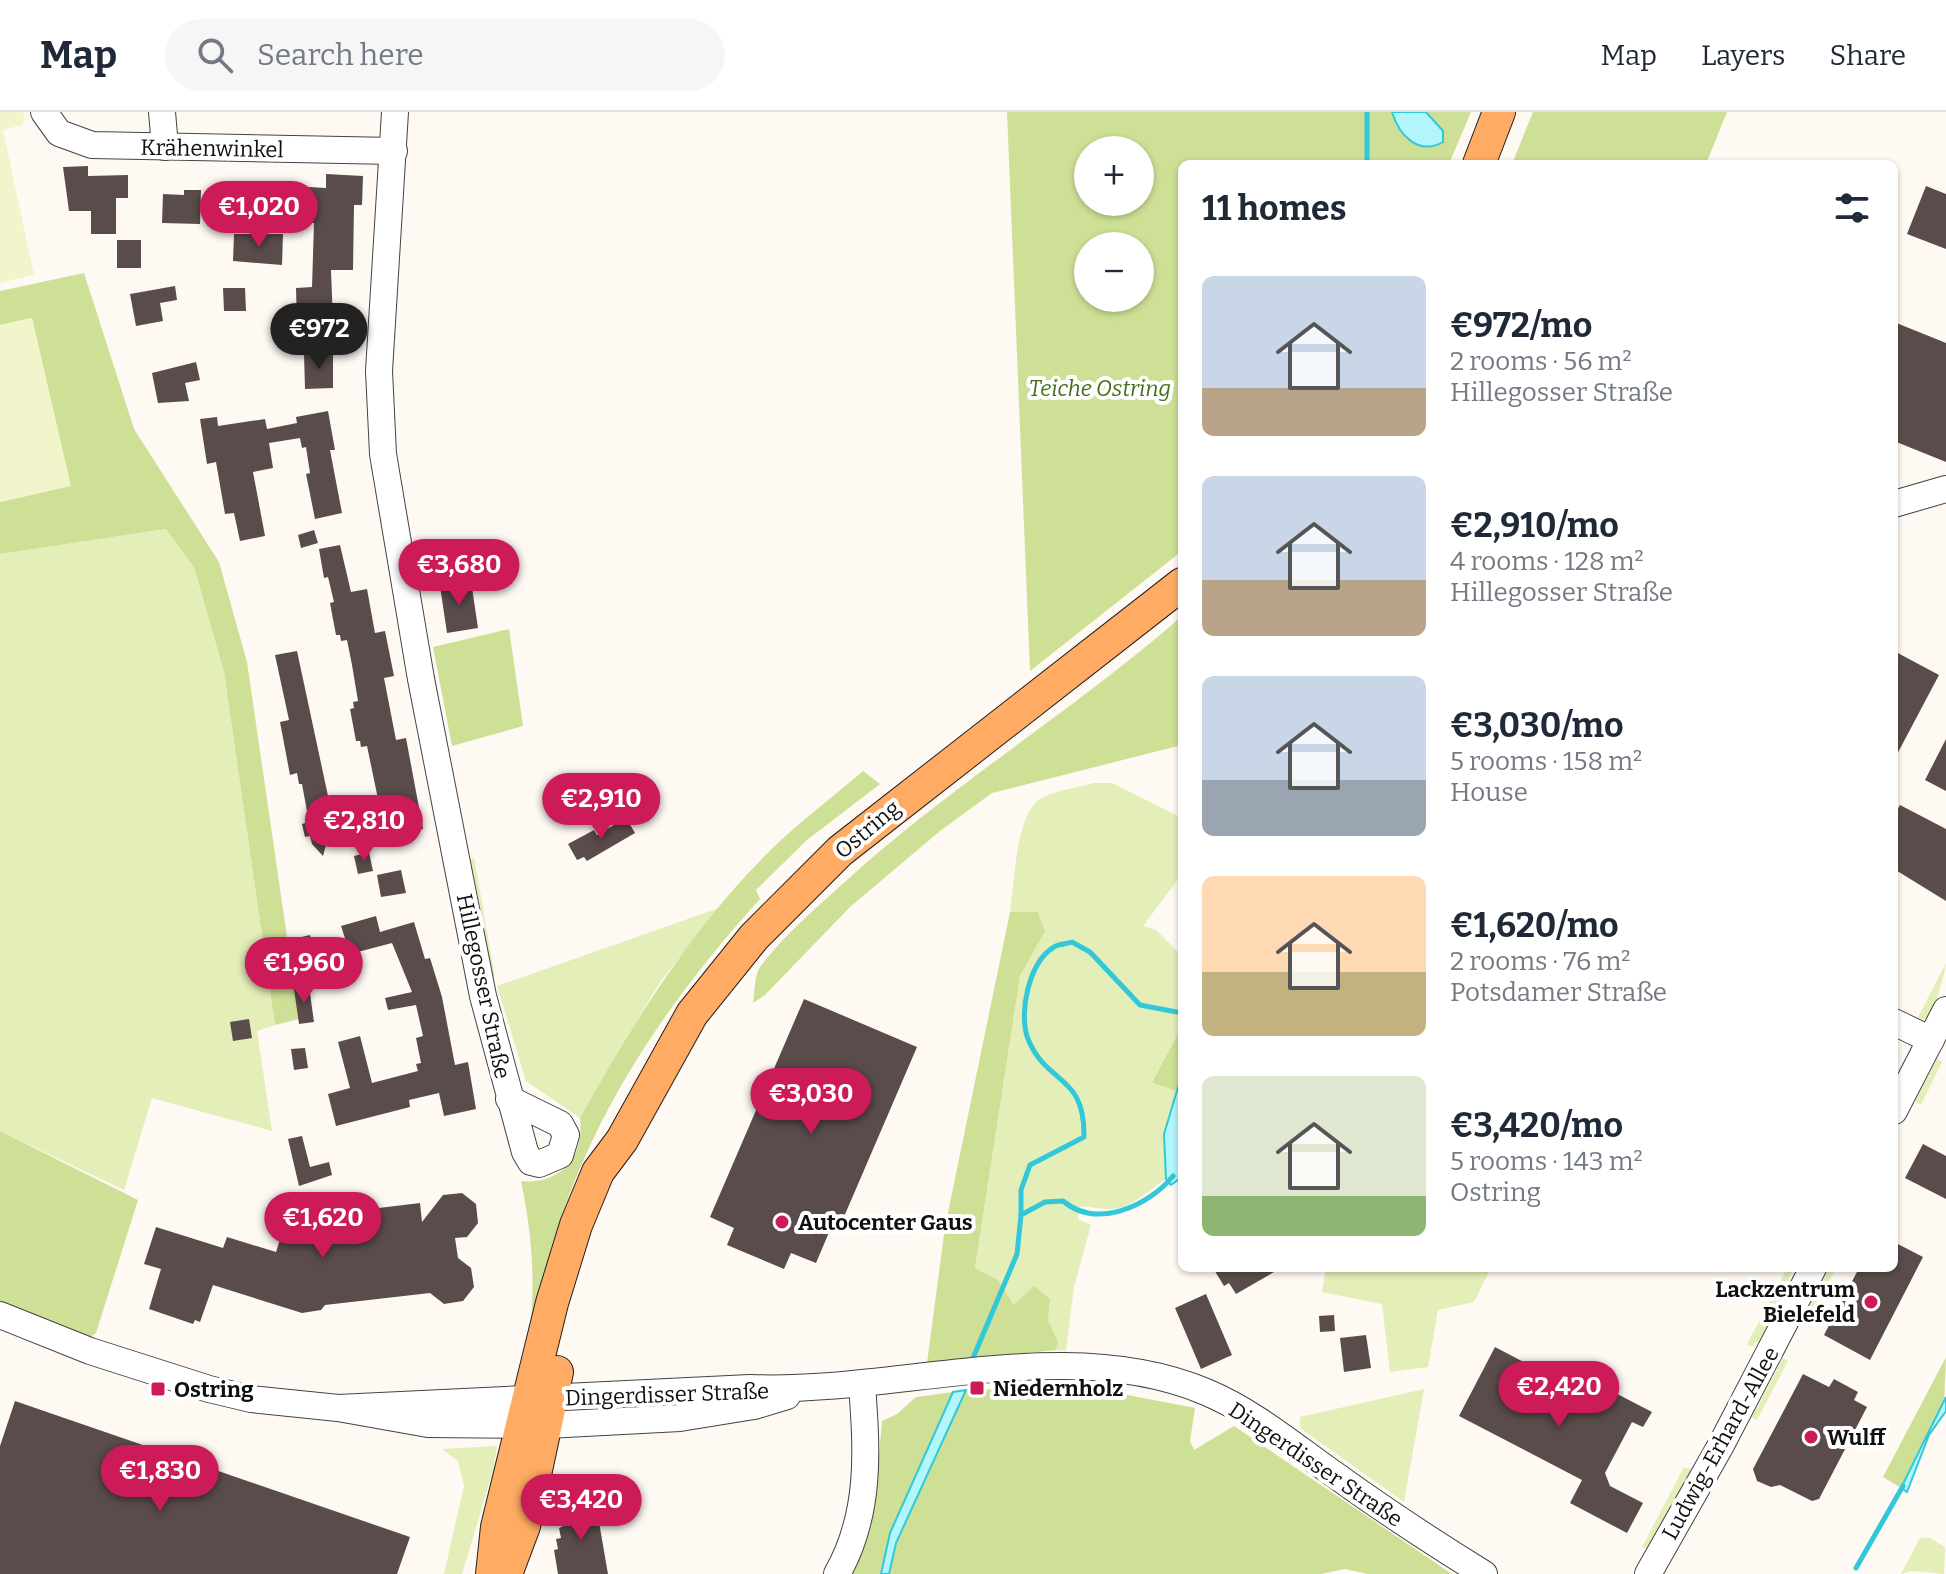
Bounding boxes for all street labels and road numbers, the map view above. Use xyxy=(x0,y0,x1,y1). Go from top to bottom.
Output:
street label: Krähenwinkel xyxy=(140,134,284,163)
street label: Ostring xyxy=(829,794,905,864)
street label: Hillegosser Straße xyxy=(451,891,516,1081)
street label: Ludwig-Erhard-Allee xyxy=(1656,1342,1785,1545)
street label: Dingerdisser Straße xyxy=(565,1377,769,1412)
street label: Dingerdisser Straße xyxy=(1224,1396,1408,1533)

